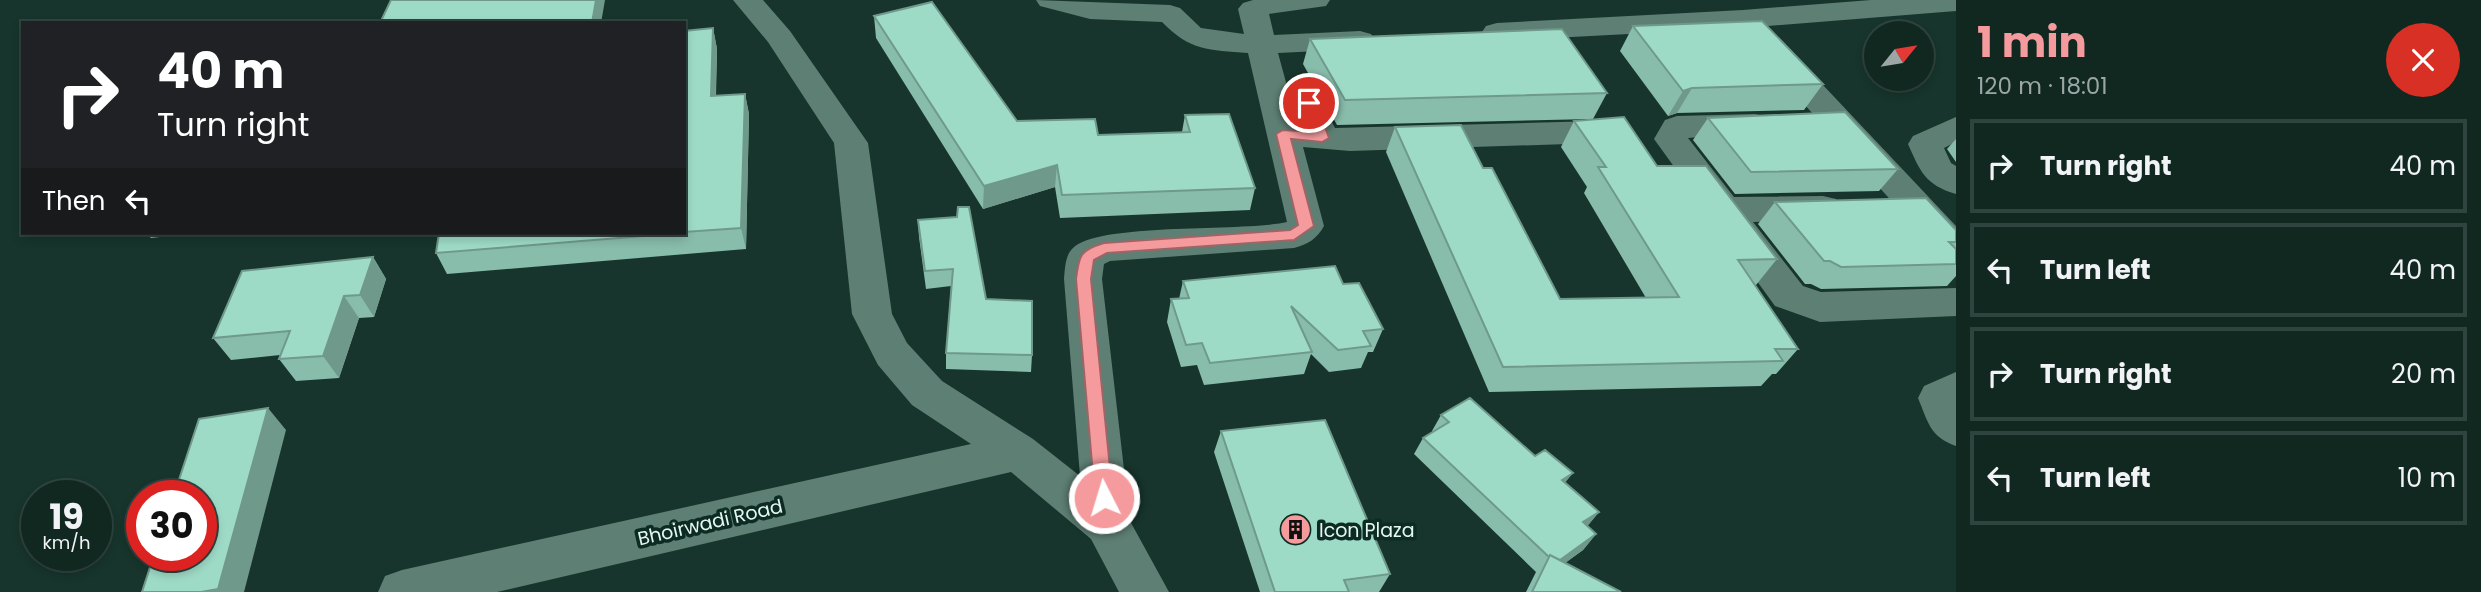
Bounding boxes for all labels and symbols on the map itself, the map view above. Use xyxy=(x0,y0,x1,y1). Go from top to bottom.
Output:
north arrow xyxy=(1864,21,1934,91)
pin xyxy=(1279,73,1339,133)
position arrow xyxy=(1067,461,1141,535)
speed limit sign: 30 xyxy=(126,480,217,571)
street label: Bhoirwadi Road xyxy=(635,493,785,552)
building icon: Icon Plaza xyxy=(1279,513,1313,547)
place label: Icon Plaza xyxy=(1319,517,1415,544)

